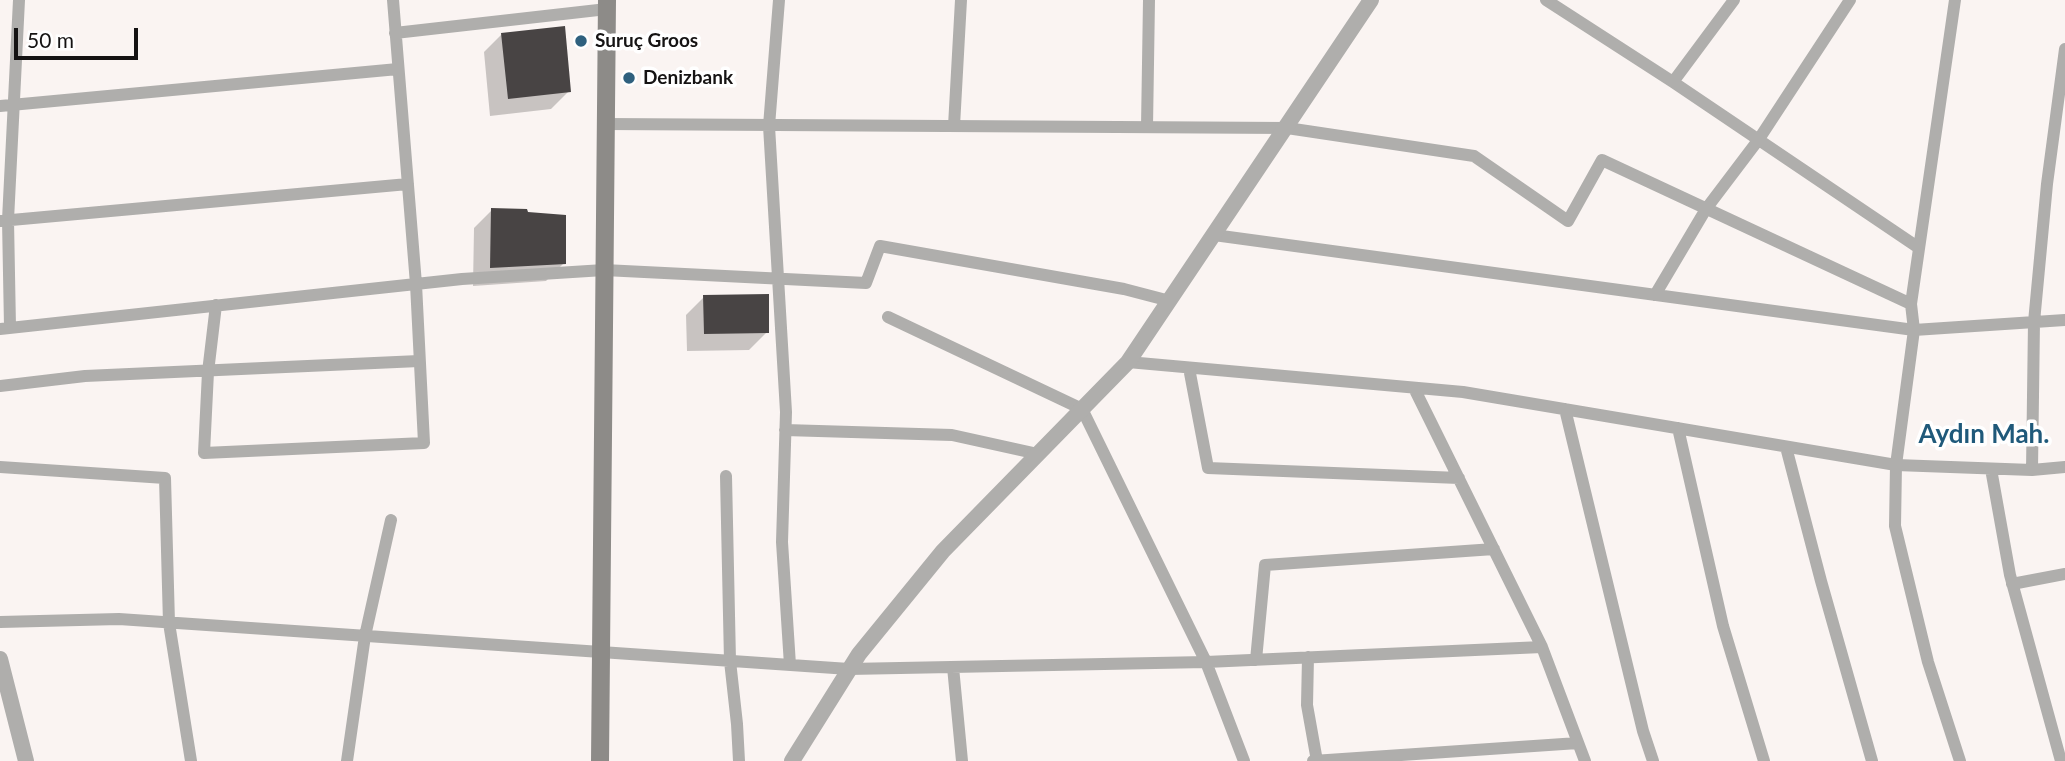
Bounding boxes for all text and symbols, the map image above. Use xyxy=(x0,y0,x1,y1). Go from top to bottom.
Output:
scale bar xyxy=(18,14,142,58)
text: 50 m xyxy=(27,27,74,52)
place label: Suruç Groos xyxy=(595,30,698,52)
marker: Suruç Groos xyxy=(573,33,589,49)
place label: Denizbank xyxy=(643,67,733,89)
marker: Denizbank xyxy=(621,70,637,86)
district label: Aydın Mah. xyxy=(1919,419,2049,451)

